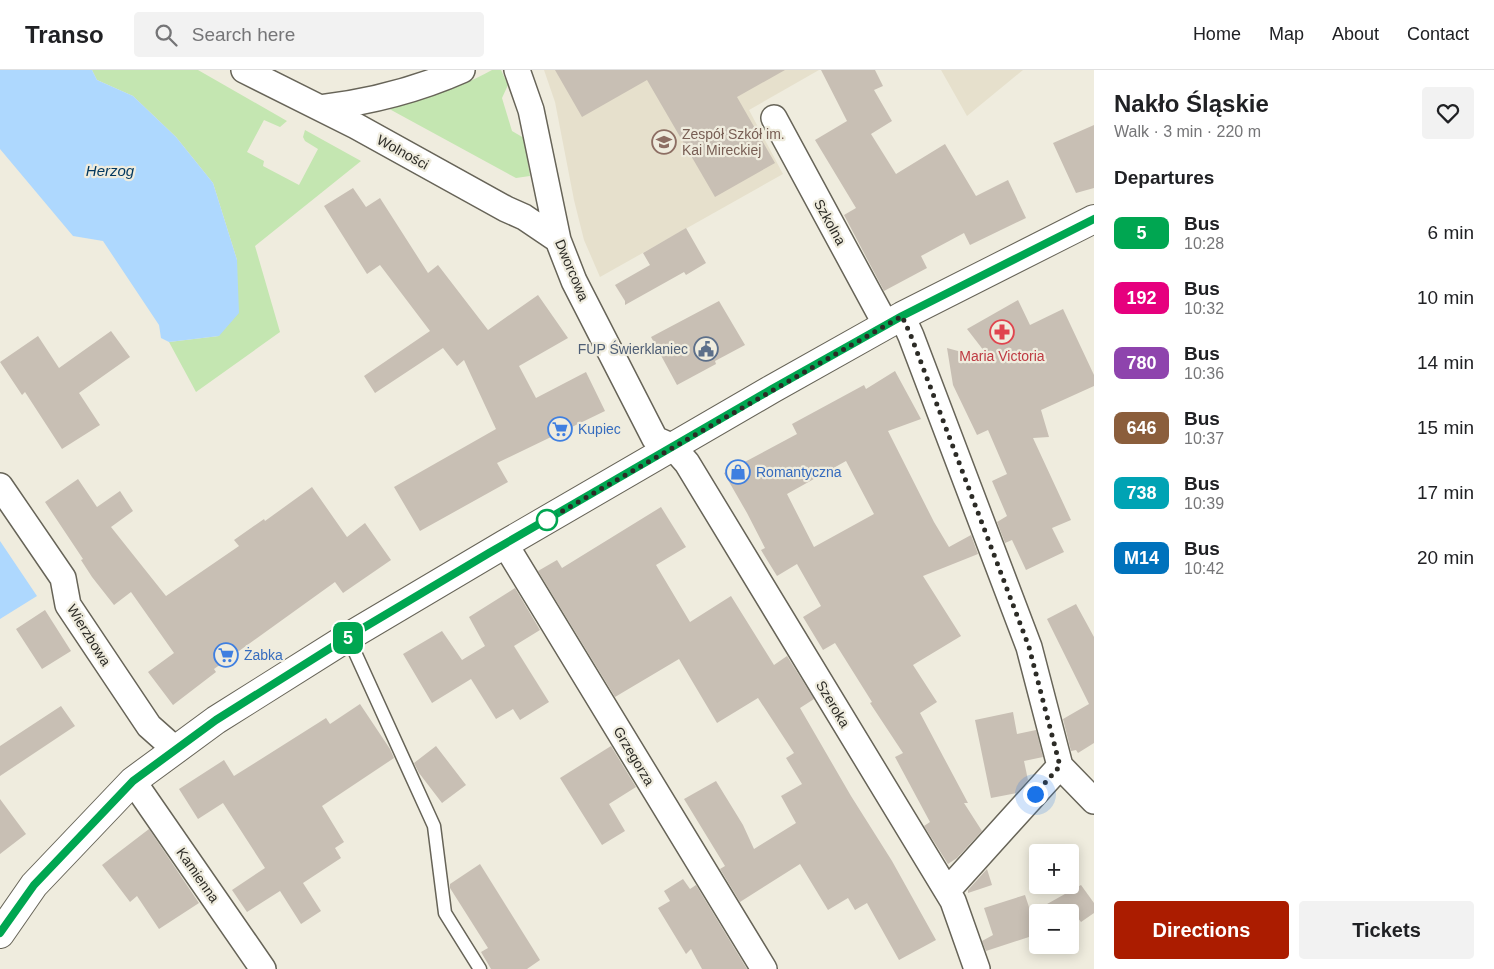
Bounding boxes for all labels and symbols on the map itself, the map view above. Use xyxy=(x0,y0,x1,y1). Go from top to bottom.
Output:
place label: Zespół Szkół im. Kai Mireckiej xyxy=(682,126,785,158)
school or university icon: Zespół Szkół im. Kai Mireckiej xyxy=(651,129,677,155)
street label: Wolności xyxy=(374,131,432,173)
water label: Herzog xyxy=(86,162,135,179)
street label: Szkolna xyxy=(811,196,849,248)
street label: Dworcowa xyxy=(552,237,592,303)
pharmacy icon: Maria Victoria xyxy=(989,319,1015,345)
public building icon: FUP Świerklaniec xyxy=(693,336,719,362)
place label: FUP Świerklaniec xyxy=(578,340,688,357)
place label: Maria Victoria xyxy=(959,348,1045,364)
supermarket icon: Kupiec xyxy=(547,416,573,442)
place label: Kupiec xyxy=(578,421,621,437)
shop icon: Romantyczna xyxy=(725,459,751,485)
place label: Romantyczna xyxy=(756,464,842,480)
unlabelled marker xyxy=(536,509,558,531)
street label: Wierzbowa xyxy=(64,601,114,669)
line badge: 5 xyxy=(332,622,364,654)
supermarket icon: Żabka xyxy=(213,642,239,668)
place label: Żabka xyxy=(244,646,283,663)
street label: Szeroka xyxy=(813,678,853,730)
street label: Grzegorza xyxy=(610,724,658,788)
your location xyxy=(1023,782,1048,807)
street label: Kamienna xyxy=(173,845,223,906)

